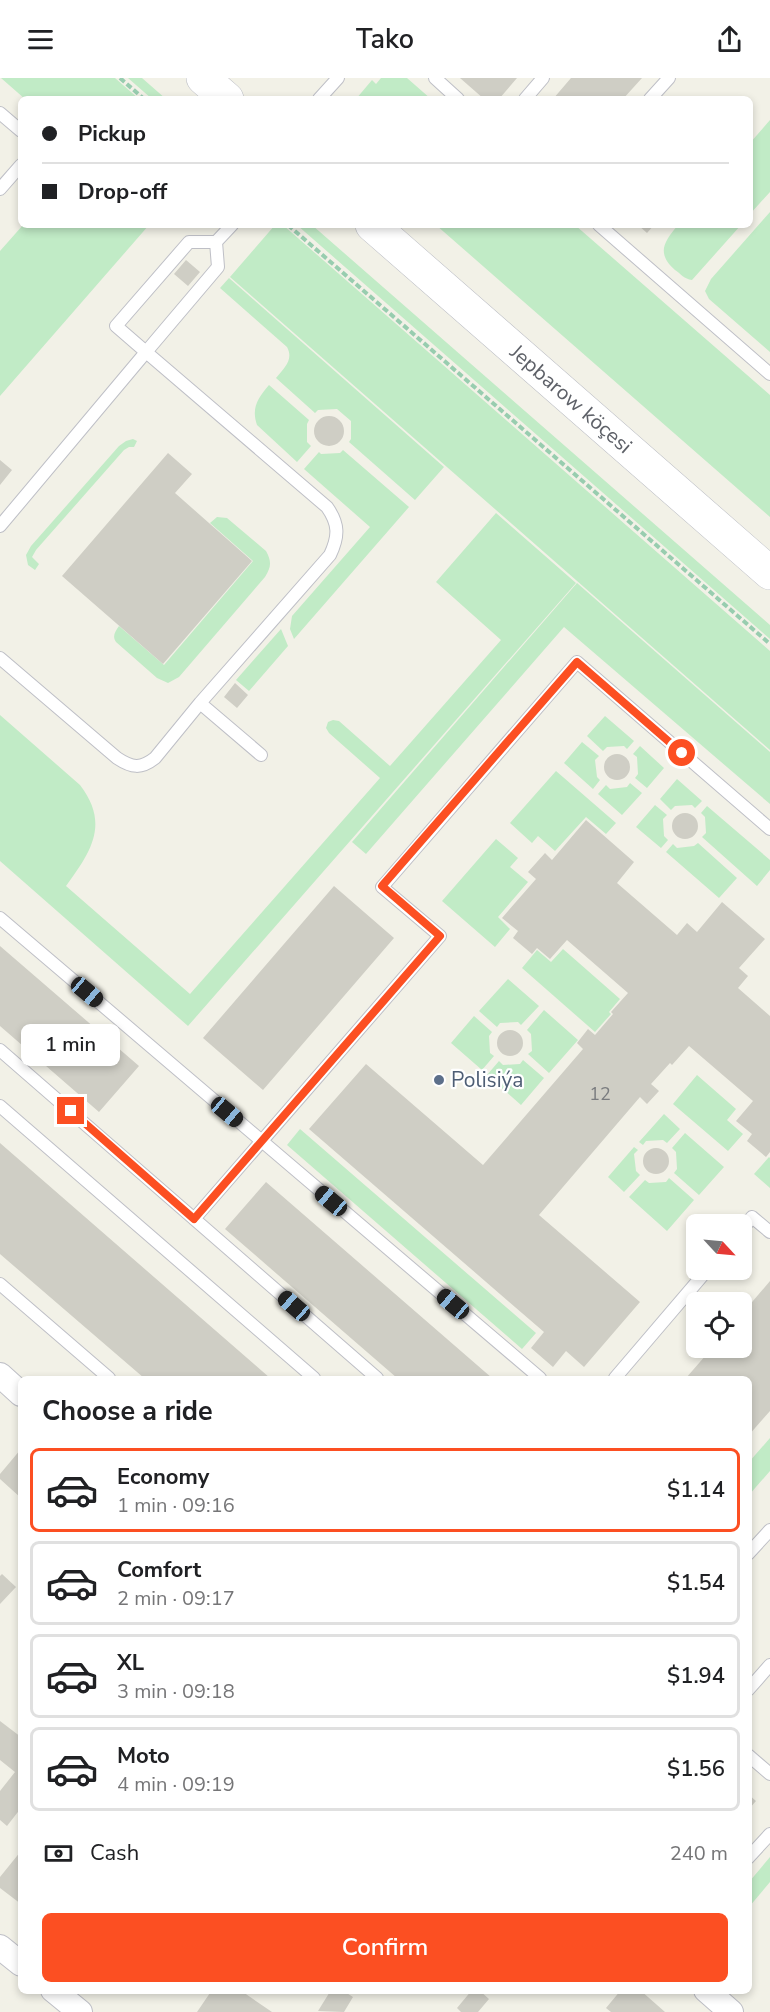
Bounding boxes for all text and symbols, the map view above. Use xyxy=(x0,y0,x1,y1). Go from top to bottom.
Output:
text: Tako xyxy=(356,21,414,58)
icon: menu xyxy=(24,23,57,56)
icon: share xyxy=(713,23,746,56)
text: Pickup xyxy=(78,119,146,149)
text: Drop-off xyxy=(78,177,167,207)
street label: Jepbarow köçesi xyxy=(503,338,638,460)
route start xyxy=(668,739,695,766)
car xyxy=(67,974,107,1010)
callout: 1 min xyxy=(22,1024,121,1066)
text: 1 min xyxy=(45,1031,96,1058)
place label: Polisiýa xyxy=(451,1066,523,1094)
marker: Polisiýa xyxy=(432,1073,446,1087)
house number: 12 xyxy=(589,1082,611,1106)
car xyxy=(207,1094,247,1130)
route end xyxy=(57,1097,84,1124)
car xyxy=(311,1183,351,1219)
north arrow xyxy=(686,1214,752,1280)
map controls xyxy=(686,1214,752,1358)
car xyxy=(433,1286,473,1322)
car xyxy=(275,1287,313,1325)
button: locate xyxy=(686,1292,752,1358)
text: Choose a ride xyxy=(42,1393,213,1430)
text: Economy xyxy=(117,1462,209,1492)
icon: car xyxy=(45,1463,99,1517)
text: $1.14 xyxy=(667,1475,725,1505)
text: 1 min · 09:16 xyxy=(117,1492,235,1519)
text: Comfort xyxy=(117,1555,201,1585)
icon: car xyxy=(45,1556,99,1610)
text: $1.54 xyxy=(667,1568,725,1598)
text: 2 min · 09:17 xyxy=(117,1585,235,1612)
text: XL xyxy=(117,1648,144,1678)
icon: car xyxy=(45,1649,99,1703)
text: $1.94 xyxy=(667,1661,725,1691)
text: 3 min · 09:18 xyxy=(117,1678,235,1705)
text: Moto xyxy=(117,1741,170,1771)
icon: car xyxy=(45,1742,99,1796)
text: $1.56 xyxy=(667,1754,725,1784)
text: 4 min · 09:19 xyxy=(117,1771,235,1798)
icon: cash xyxy=(42,1837,75,1870)
text: Cash xyxy=(90,1838,139,1868)
text: 240 m xyxy=(670,1840,728,1867)
button: Confirm xyxy=(42,1913,728,1982)

